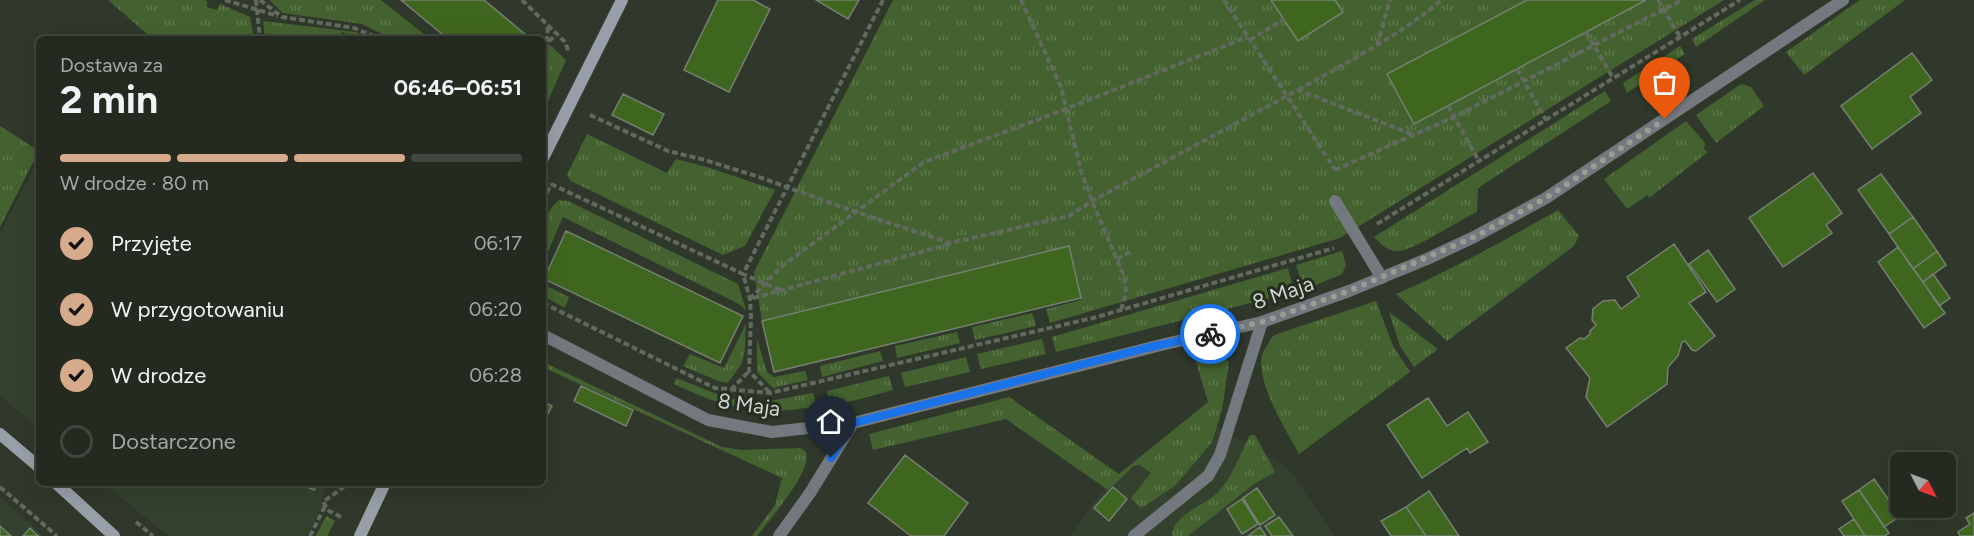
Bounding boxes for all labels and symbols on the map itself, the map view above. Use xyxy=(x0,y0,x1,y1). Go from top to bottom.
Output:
pin xyxy=(1639,57,1690,119)
street label: 8 Maja xyxy=(1249,270,1317,315)
courier xyxy=(1180,304,1240,364)
street label: 8 Maja xyxy=(716,388,782,421)
pin xyxy=(805,396,856,458)
north arrow xyxy=(1890,452,1956,518)

